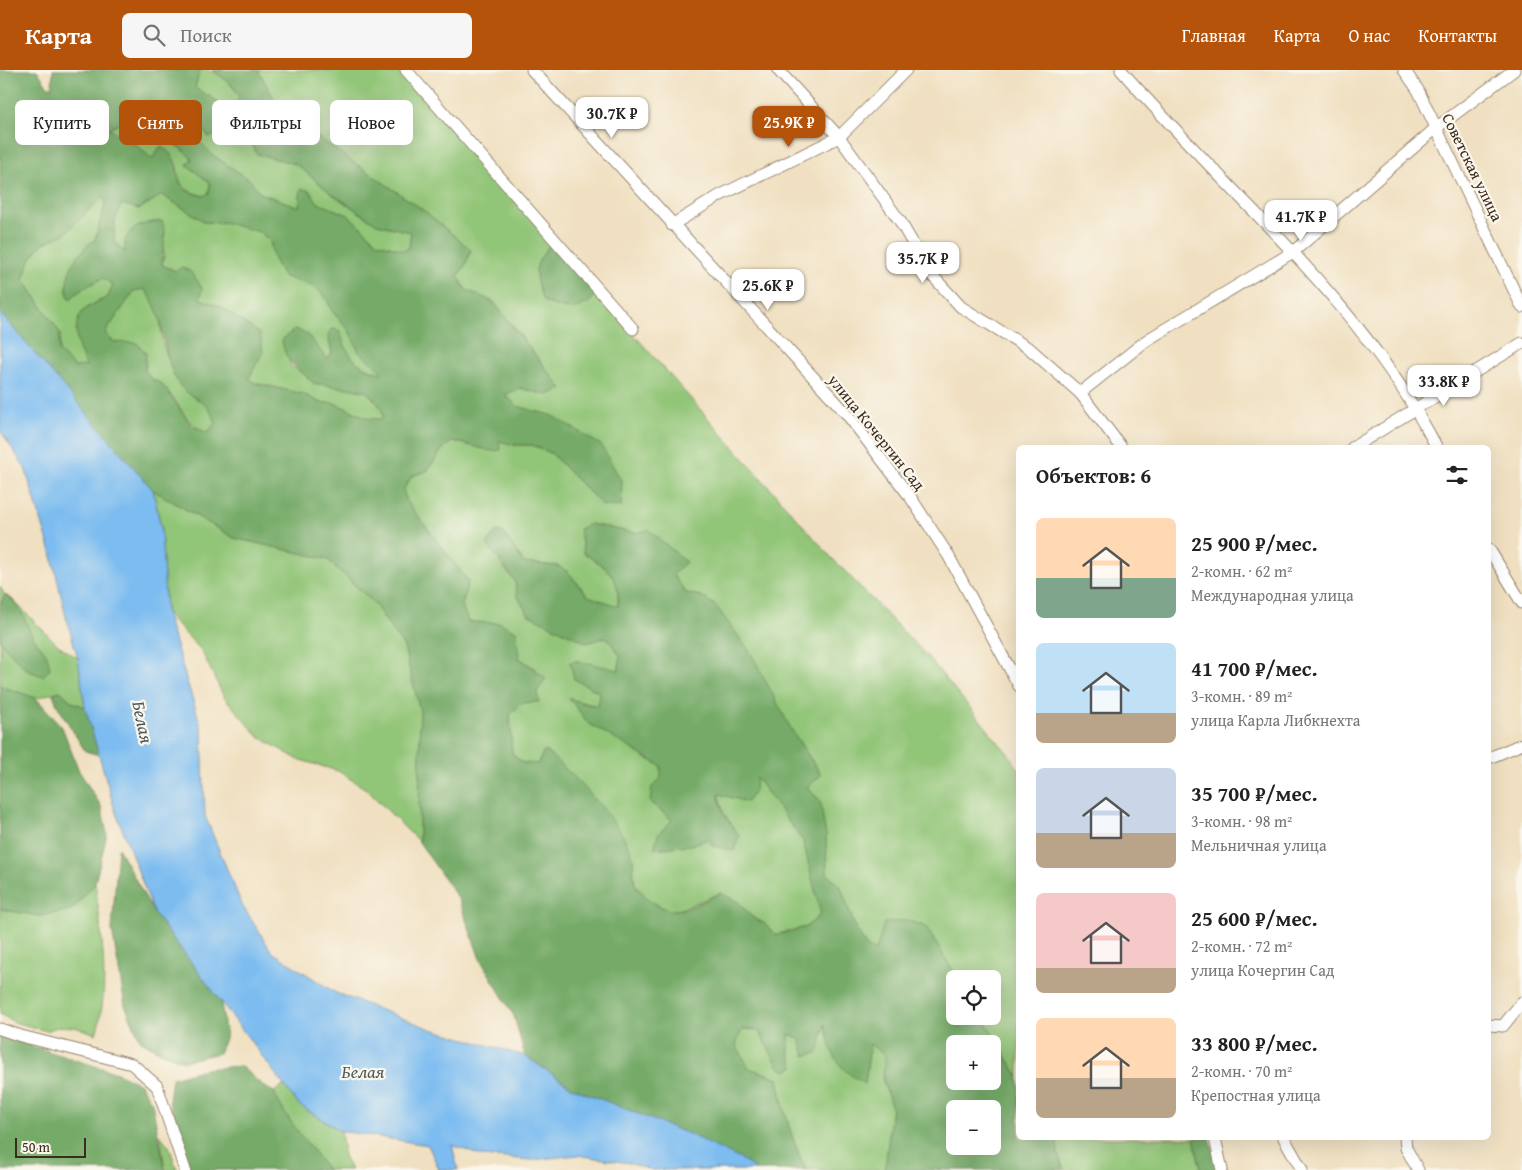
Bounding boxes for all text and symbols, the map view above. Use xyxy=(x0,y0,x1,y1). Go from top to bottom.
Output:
search box xyxy=(122,13,472,58)
text: Карта xyxy=(25,18,92,53)
icon: search xyxy=(140,21,168,49)
text: Поиск xyxy=(180,21,232,49)
text: Главная xyxy=(1182,22,1246,49)
text: Карта xyxy=(1274,22,1320,49)
text: О нас xyxy=(1348,22,1390,49)
text: Контакты xyxy=(1418,22,1497,49)
pin: 30.7K ₽ xyxy=(566,97,658,139)
chip: Купить xyxy=(15,100,109,145)
chip: Снять xyxy=(119,100,202,145)
chip: Фильтры xyxy=(212,100,320,145)
chip: Новое xyxy=(330,100,413,145)
text: 30.7K ₽ xyxy=(586,101,638,125)
pin: 25.9K ₽ xyxy=(743,106,835,148)
street label: Советская улица xyxy=(1436,109,1510,226)
text: 25.9K ₽ xyxy=(763,110,815,134)
pin: 41.7K ₽ xyxy=(1255,200,1347,242)
text: 41.7K ₽ xyxy=(1275,204,1327,228)
pin: 35.7K ₽ xyxy=(877,242,969,284)
text: 35.7K ₽ xyxy=(897,246,949,270)
pin: 25.6K ₽ xyxy=(722,268,814,311)
text: 25.6K ₽ xyxy=(742,273,794,297)
pin: 33.8K ₽ xyxy=(1398,364,1490,407)
street label: улица Кочергин Сад xyxy=(822,368,932,496)
text: 33.8K ₽ xyxy=(1418,369,1470,393)
text: Объектов: 6 xyxy=(1036,460,1151,491)
icon: filters xyxy=(1443,461,1471,489)
text: 25 900 ₽/мес. xyxy=(1191,528,1317,559)
icon: home xyxy=(1076,538,1136,598)
text: 2-комн. · 62 m² xyxy=(1191,559,1292,583)
text: Международная улица xyxy=(1191,583,1354,607)
text: 41 700 ₽/мес. xyxy=(1191,653,1317,684)
icon: home xyxy=(1076,663,1136,723)
text: 3-комн. · 89 m² xyxy=(1191,684,1292,708)
water label: Белая xyxy=(125,698,161,746)
text: улица Карла Либкнехта xyxy=(1191,708,1360,732)
text: 35 700 ₽/мес. xyxy=(1191,778,1317,809)
icon: home xyxy=(1076,788,1136,848)
text: 3-комн. · 98 m² xyxy=(1191,809,1292,833)
text: Мельничная улица xyxy=(1191,833,1327,857)
text: 25 600 ₽/мес. xyxy=(1191,903,1317,934)
icon: home xyxy=(1076,913,1136,973)
text: 2-комн. · 72 m² xyxy=(1191,934,1292,958)
text: улица Кочергин Сад xyxy=(1191,958,1335,982)
map controls xyxy=(946,970,1001,1155)
button: locate xyxy=(946,970,1001,1025)
text: 33 800 ₽/мес. xyxy=(1191,1028,1317,1059)
button: + xyxy=(946,1035,1001,1090)
icon: home xyxy=(1076,1038,1136,1098)
water label: Белая xyxy=(342,1058,385,1085)
text: 2-комн. · 70 m² xyxy=(1191,1059,1292,1083)
text: Крепостная улица xyxy=(1191,1083,1321,1107)
button: − xyxy=(946,1100,1001,1155)
scale bar xyxy=(15,1135,86,1158)
text: 50 m xyxy=(22,1137,50,1157)

